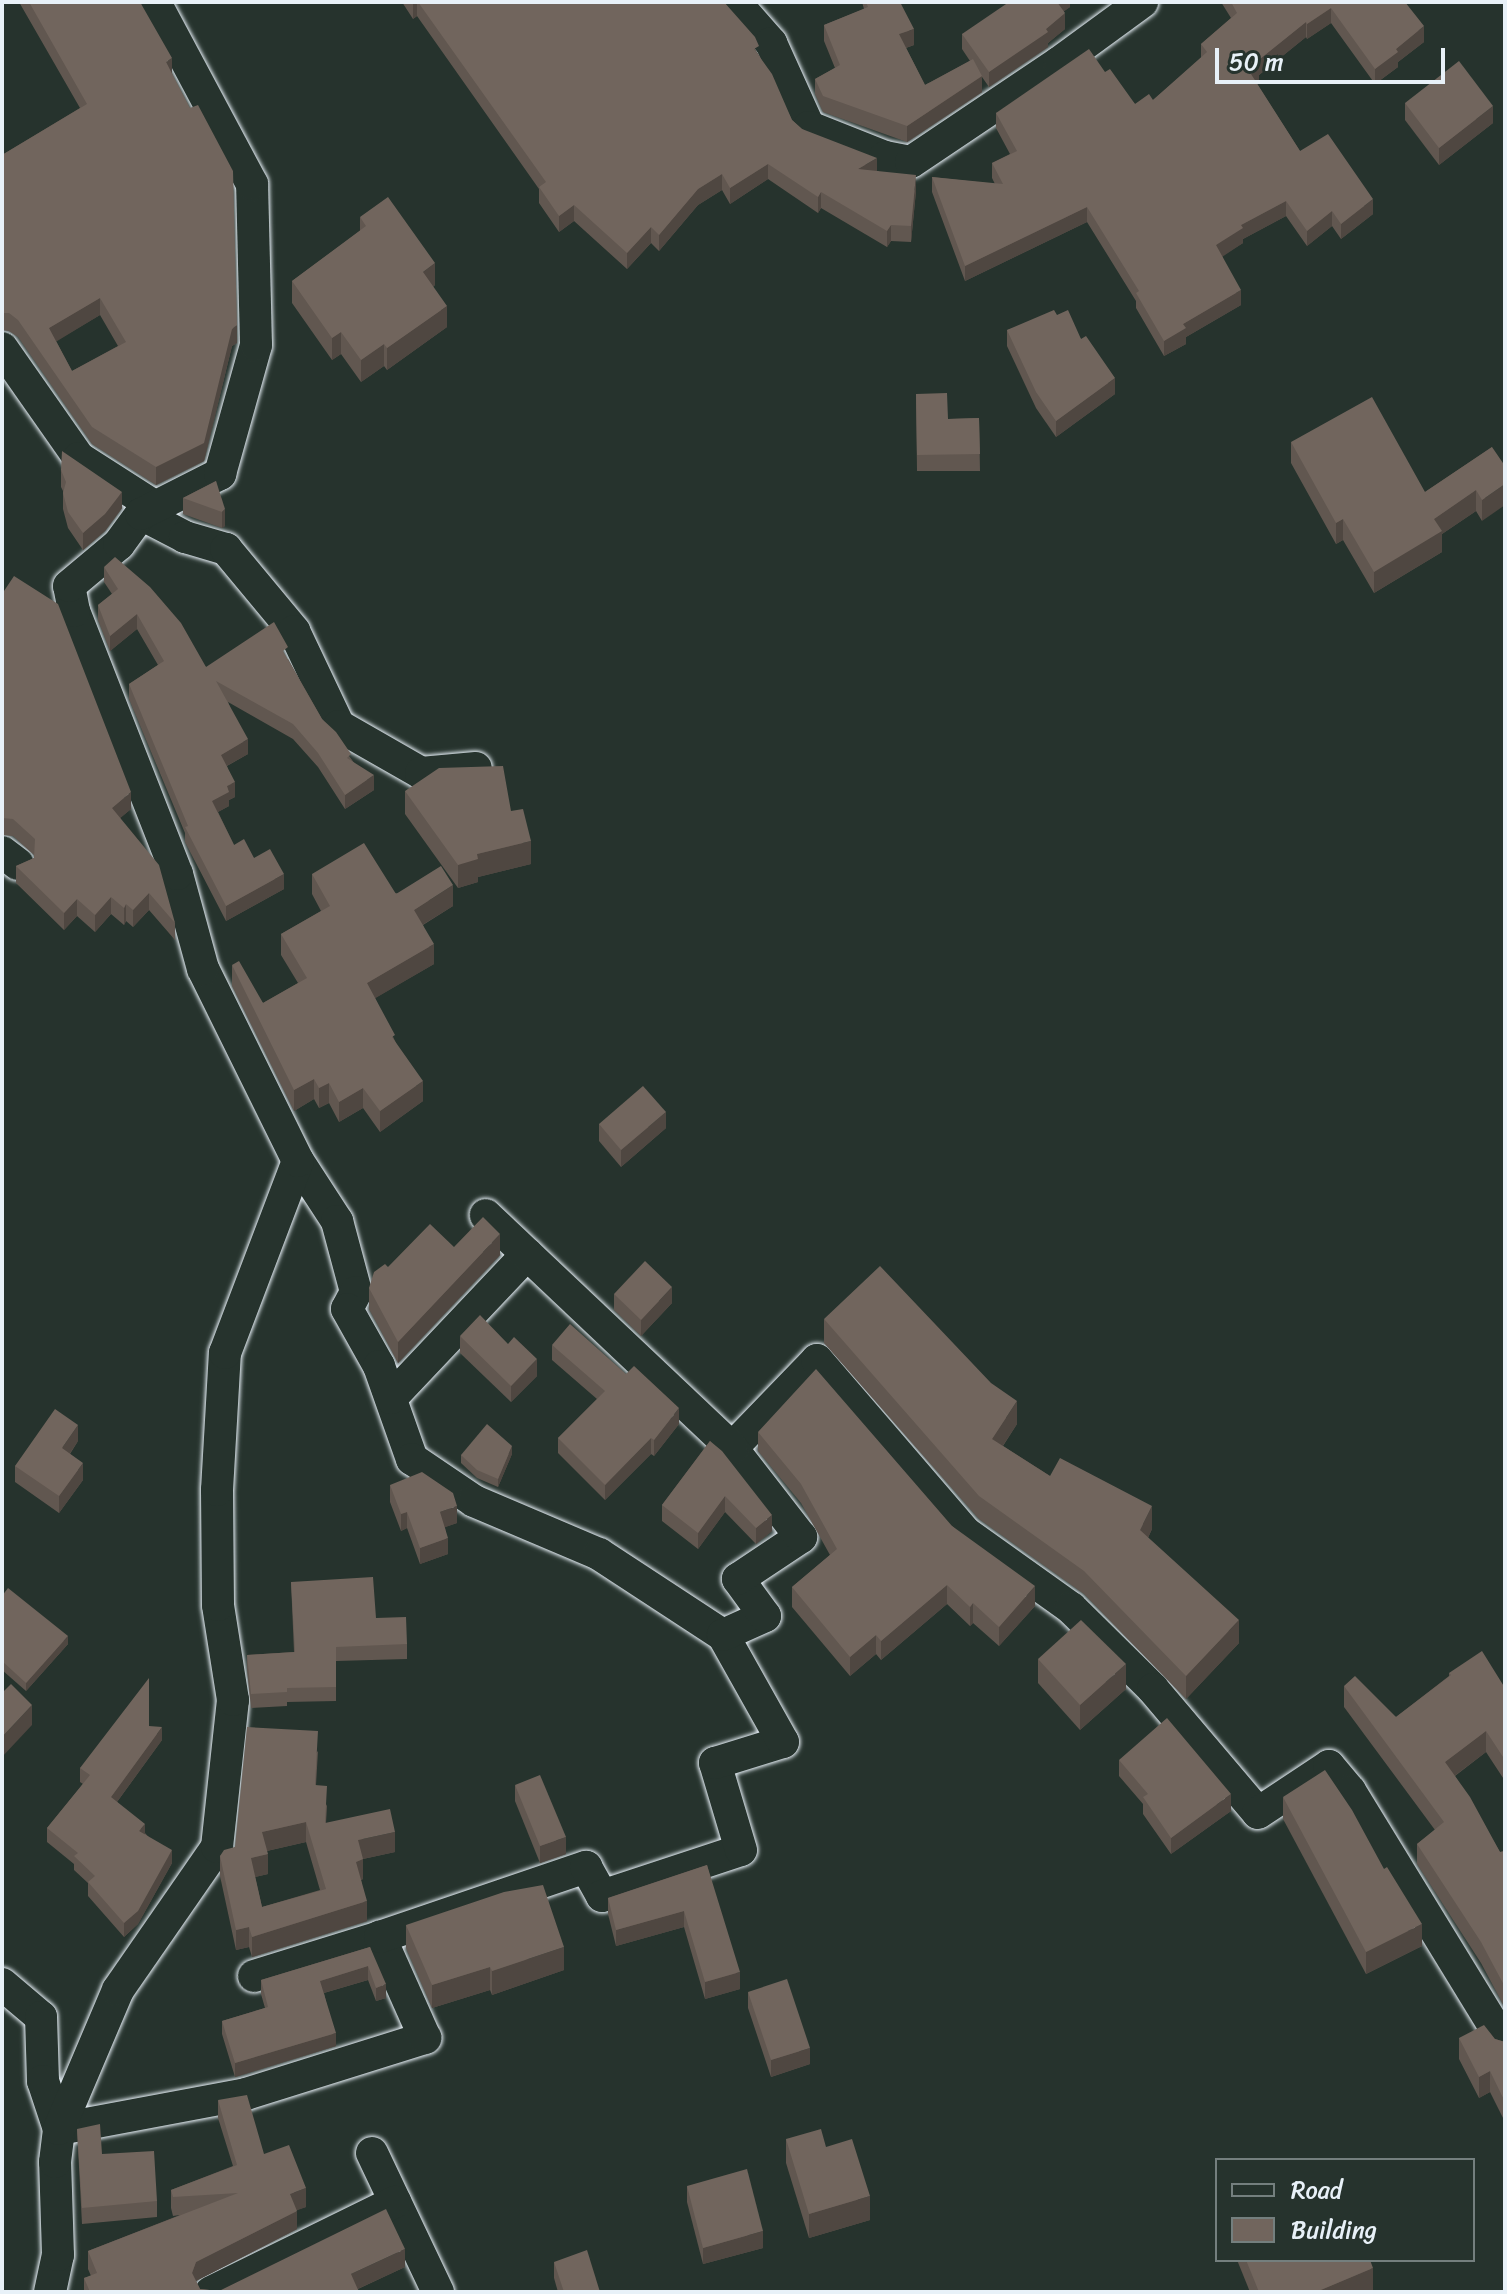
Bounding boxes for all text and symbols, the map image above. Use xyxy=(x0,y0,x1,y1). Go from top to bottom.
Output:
scale bar xyxy=(1219,32,1449,82)
text: 50 m xyxy=(1229,41,1284,83)
legend xyxy=(1215,2158,1475,2262)
text: Road xyxy=(1291,2169,1342,2211)
text: Building xyxy=(1291,2209,1377,2251)

